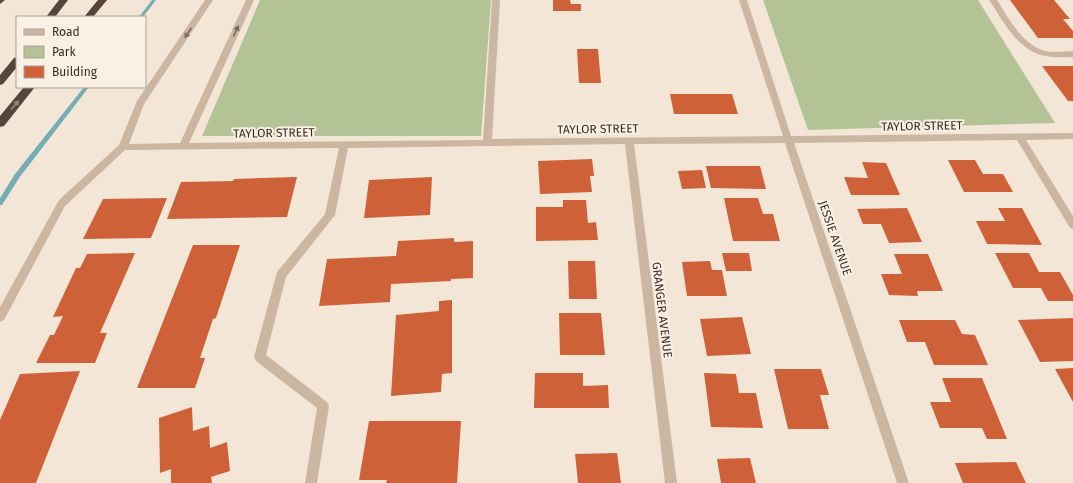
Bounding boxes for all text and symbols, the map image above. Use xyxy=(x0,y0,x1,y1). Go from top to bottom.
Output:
legend xyxy=(16,16,146,88)
text: Road xyxy=(52,25,80,39)
one-way arrow xyxy=(233,25,239,37)
one-way arrow xyxy=(184,28,192,38)
text: Park xyxy=(52,45,76,59)
text: Building xyxy=(52,65,98,79)
one-way arrow xyxy=(10,99,19,110)
street label: TAYLOR STREET xyxy=(881,118,964,134)
street label: TAYLOR STREET xyxy=(557,121,640,137)
street label: TAYLOR STREET xyxy=(233,125,316,141)
street label: JESSIE AVENUE xyxy=(816,199,854,277)
street label: GRANGER AVENUE xyxy=(649,261,675,359)

